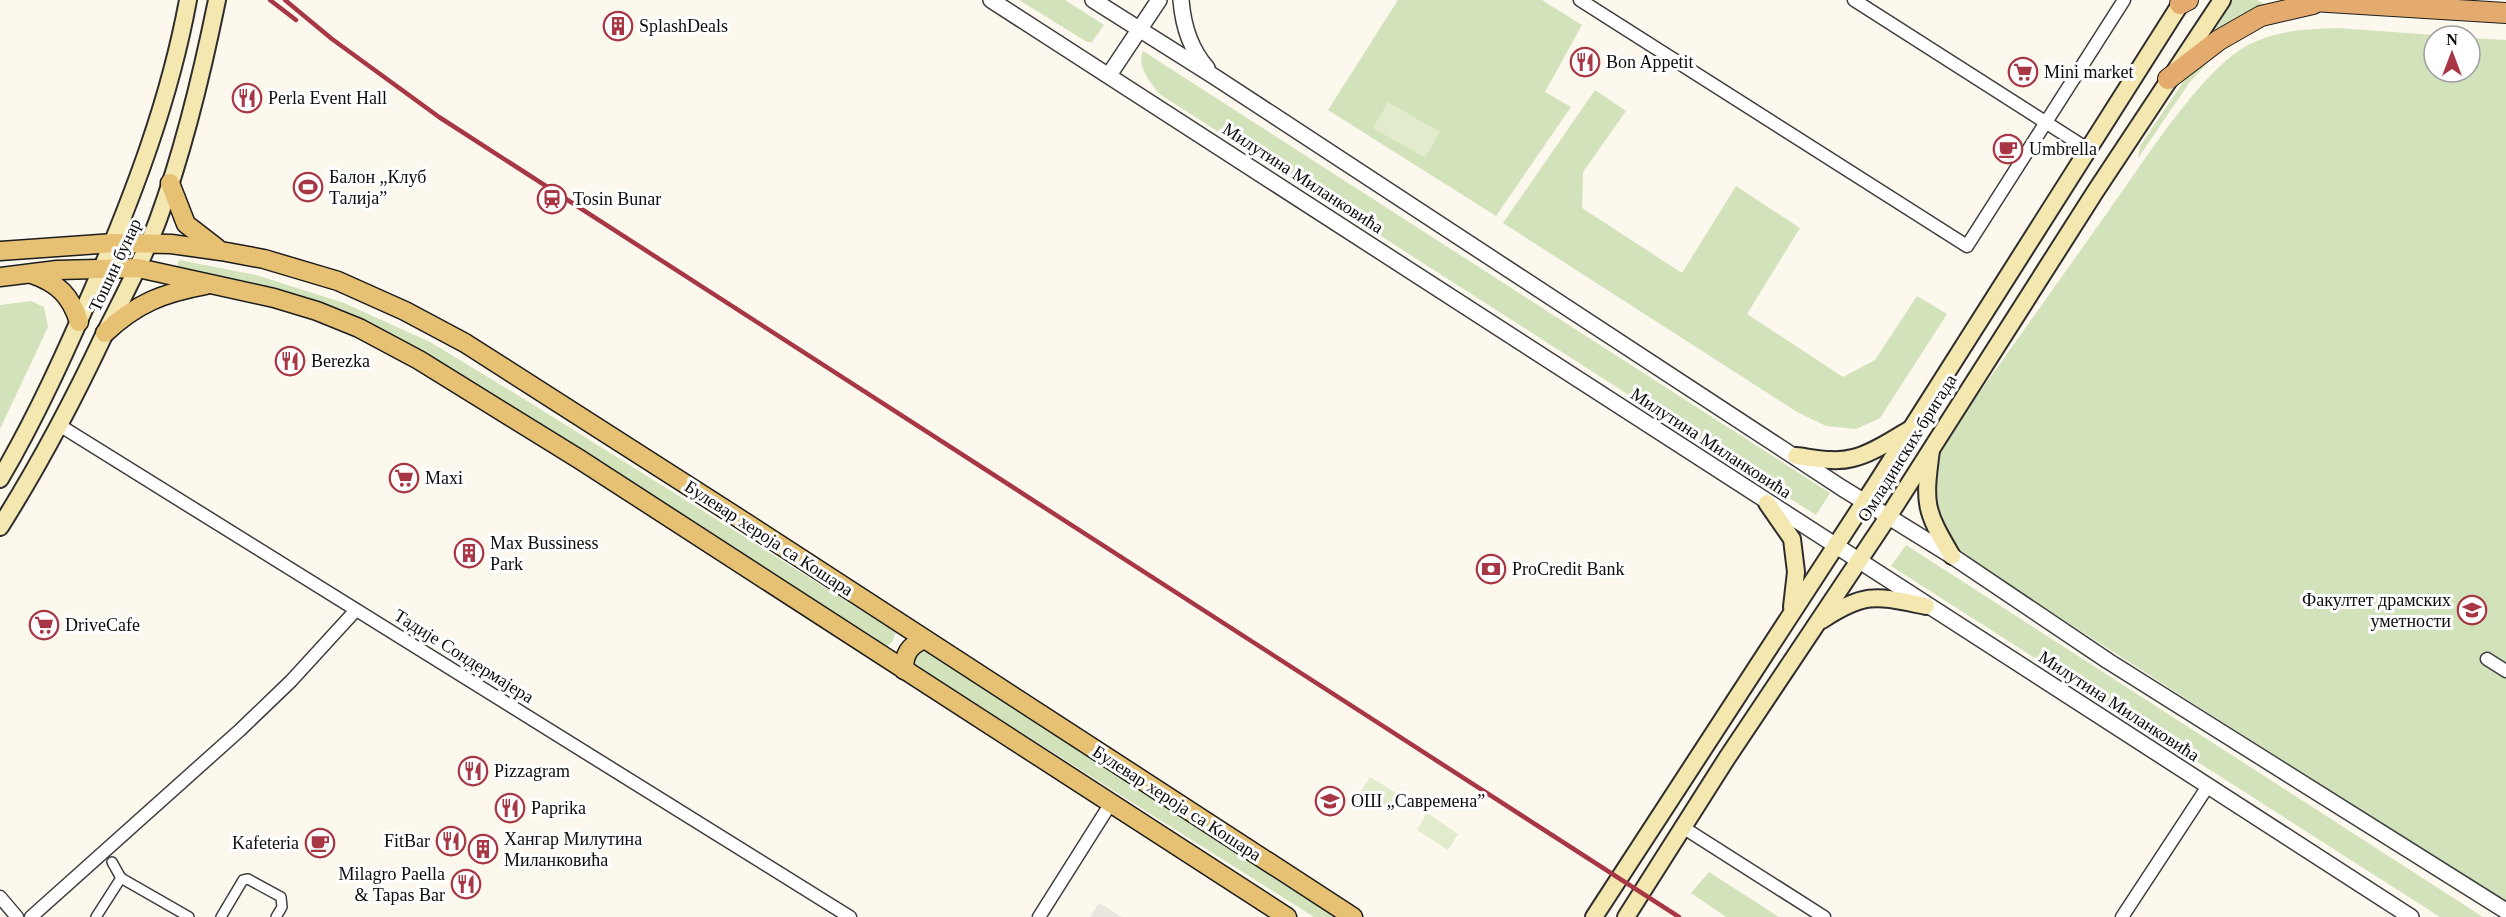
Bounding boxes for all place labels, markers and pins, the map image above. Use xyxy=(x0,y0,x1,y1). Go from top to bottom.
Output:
building icon: SplashDeals xyxy=(602,10,634,42)
place label: SplashDeals xyxy=(639,16,728,36)
restaurant icon: Bon Appetit xyxy=(1569,46,1601,78)
place label: Bon Appetit xyxy=(1606,52,1694,72)
supermarket icon: Mini market xyxy=(2007,56,2039,88)
place label: Mini market xyxy=(2044,62,2133,82)
restaurant icon: Perla Event Hall xyxy=(231,82,263,114)
place label: Perla Event Hall xyxy=(268,88,387,108)
cafe icon: Umbrella xyxy=(1992,133,2024,165)
place label: Umbrella xyxy=(2029,139,2097,159)
place label: Балон „Клуб Талија” xyxy=(329,167,427,208)
sports icon: Балон „Клуб Талија” xyxy=(292,171,324,203)
station icon: Tosin Bunar xyxy=(536,183,568,215)
place label: Tosin Bunar xyxy=(573,189,661,209)
restaurant icon: Berezka xyxy=(274,345,306,377)
place label: Berezka xyxy=(311,351,370,371)
supermarket icon: Maxi xyxy=(388,462,420,494)
place label: Maxi xyxy=(425,468,463,488)
place label: Max Bussiness Park xyxy=(490,533,599,574)
building icon: Max Bussiness Park xyxy=(453,537,485,569)
bank icon: ProCredit Bank xyxy=(1475,553,1507,585)
place label: ProCredit Bank xyxy=(1512,559,1625,579)
place label: Факултет драмских уметности xyxy=(2302,590,2451,631)
school or university icon: Факултет драмских уметности xyxy=(2456,594,2488,626)
supermarket icon: DriveCafe xyxy=(28,609,60,641)
place label: DriveCafe xyxy=(65,615,140,635)
restaurant icon: Pizzagram xyxy=(457,755,489,787)
place label: Pizzagram xyxy=(494,761,570,781)
school or university icon: ОШ „Савремена” xyxy=(1314,785,1346,817)
place label: ОШ „Савремена” xyxy=(1351,791,1485,811)
restaurant icon: Paprika xyxy=(494,792,526,824)
place label: Paprika xyxy=(531,798,586,818)
restaurant icon: FitBar xyxy=(435,825,467,857)
cafe icon: Kafeteria xyxy=(304,827,336,859)
place label: Хангар Милутина Миланковића xyxy=(504,829,642,870)
place label: FitBar xyxy=(384,831,430,851)
place label: Kafeteria xyxy=(232,833,299,853)
building icon: Хангар Милутина Миланковића xyxy=(467,833,499,865)
place label: Milagro Paella & Tapas Bar xyxy=(339,864,445,905)
restaurant icon: Milagro Paella & Tapas Bar xyxy=(450,868,482,900)

